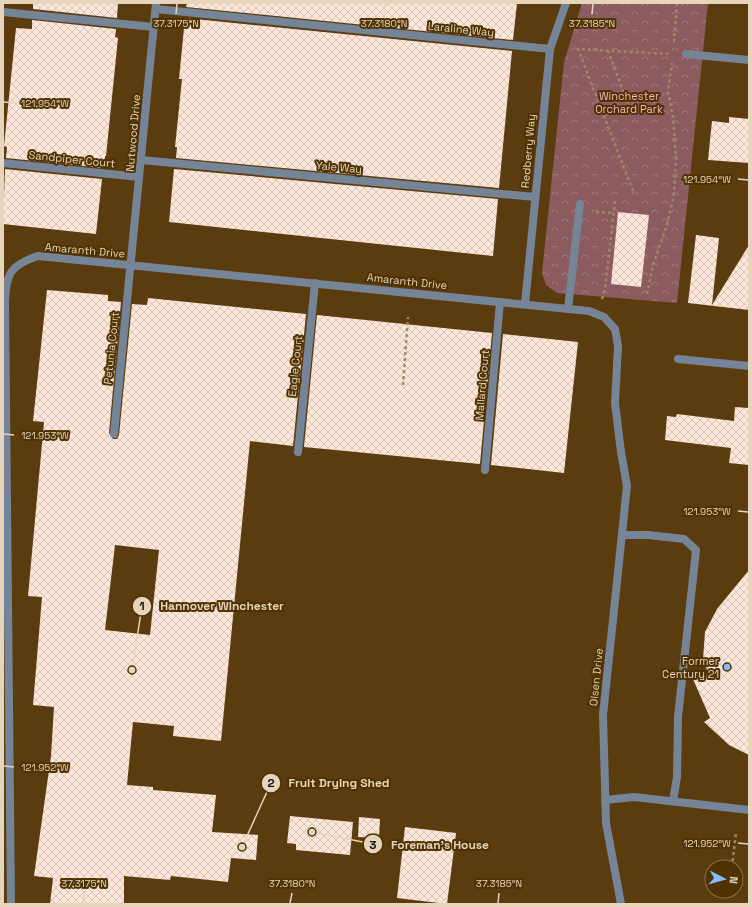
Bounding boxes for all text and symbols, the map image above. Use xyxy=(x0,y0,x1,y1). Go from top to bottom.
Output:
text: 37.3175°N xyxy=(153,17,199,30)
text: 37.3180°N xyxy=(361,17,407,30)
text: 37.3185°N xyxy=(569,17,615,30)
street label: Laraline Way xyxy=(427,19,495,39)
park label: Winchester Orchard Park xyxy=(595,89,663,116)
street label: Nutwood Drive xyxy=(123,94,143,172)
text: 121.954°W xyxy=(21,97,69,110)
street label: Redberry Way xyxy=(518,113,538,189)
street label: Sandpiper Court xyxy=(28,147,116,171)
street label: Yale Way xyxy=(315,158,363,176)
text: 121.954°W xyxy=(683,173,731,186)
street label: Amaranth Drive xyxy=(44,240,126,260)
street label: Amaranth Drive xyxy=(366,270,448,292)
street label: Petunia Court xyxy=(100,311,122,385)
street label: Eagle Court xyxy=(285,335,305,397)
street label: Mallard Court xyxy=(472,349,492,421)
text: 121.953°W xyxy=(21,429,69,442)
text: 121.953°W xyxy=(683,505,731,518)
callout: Hannover Winchester xyxy=(132,594,292,618)
text: 1 xyxy=(139,598,145,614)
text: Hannover Winchester xyxy=(160,598,284,614)
street label: Olsen Drive xyxy=(586,647,606,707)
place label: Former Century 21 xyxy=(662,654,719,681)
marker: Former Century 21 xyxy=(722,662,732,672)
text: 121.952°W xyxy=(21,761,69,774)
callout: Fruit Drying Shed xyxy=(261,771,398,795)
text: 2 xyxy=(267,775,275,791)
text: Fruit Drying Shed xyxy=(289,775,389,791)
callout: Foreman’s House xyxy=(363,832,497,856)
text: 3 xyxy=(369,837,377,853)
text: Foreman’s House xyxy=(391,837,489,853)
text: 121.952°W xyxy=(683,837,731,850)
north arrow xyxy=(704,859,744,899)
text: N xyxy=(727,876,741,884)
text: 37.3175°N xyxy=(61,877,107,890)
text: 37.3180°N xyxy=(269,877,315,890)
text: 37.3185°N xyxy=(476,877,522,890)

